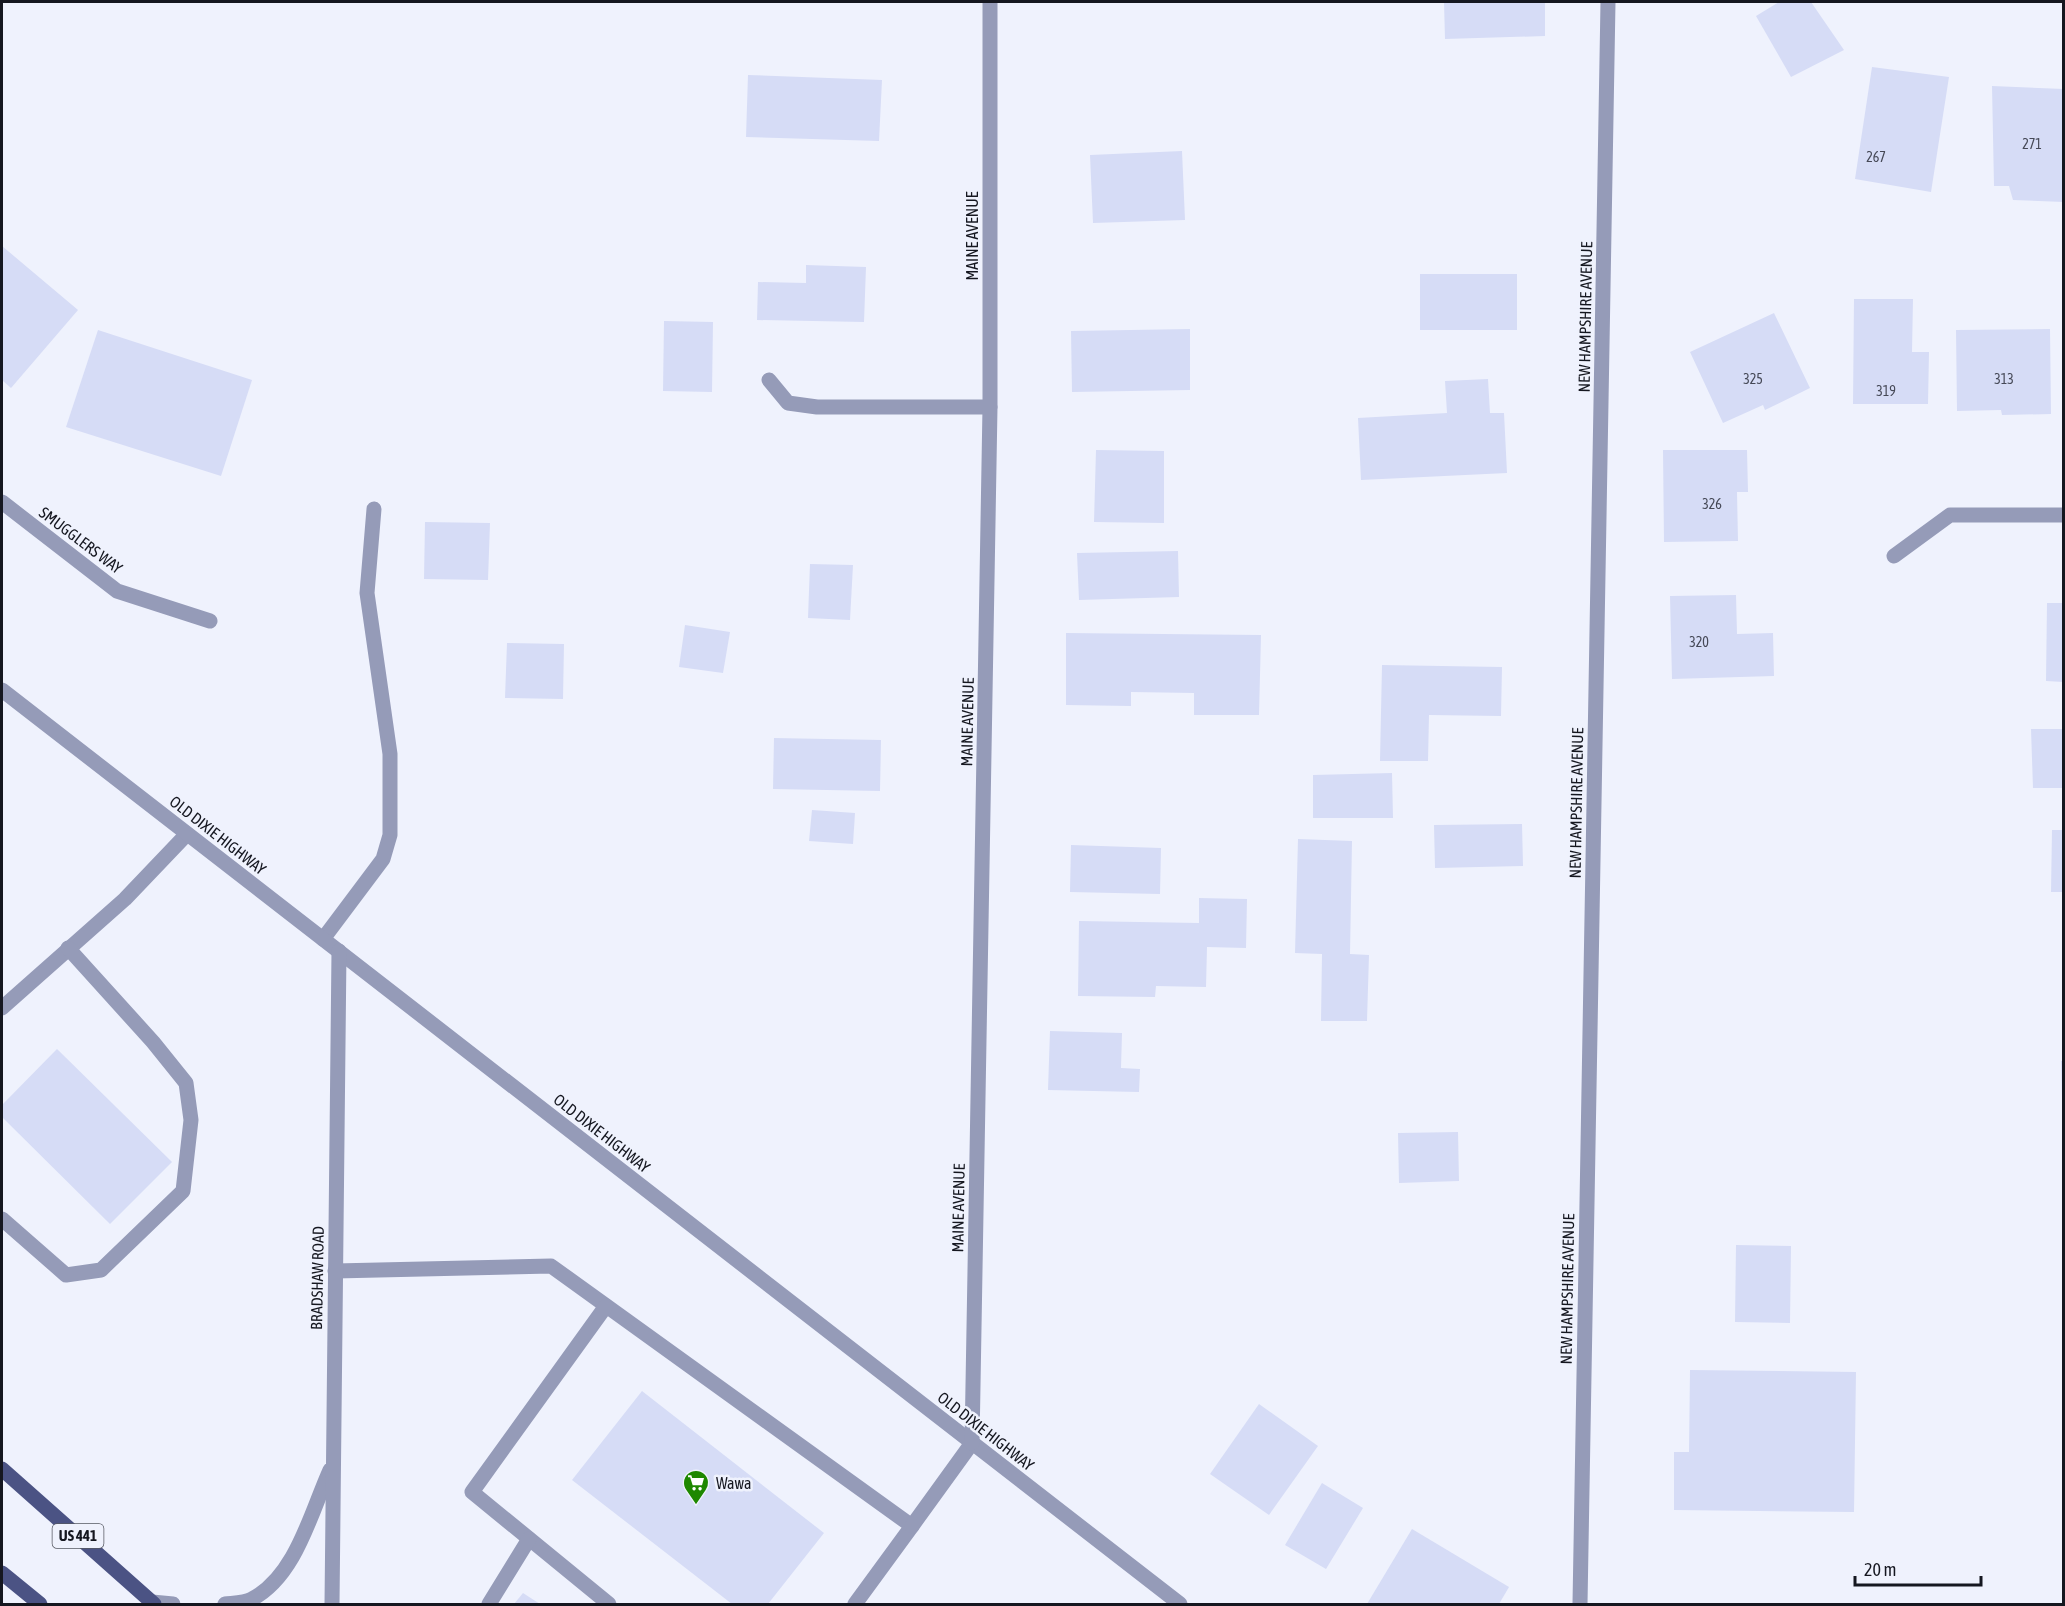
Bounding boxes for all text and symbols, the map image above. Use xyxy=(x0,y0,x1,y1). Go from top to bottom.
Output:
house number: 271 xyxy=(2022,136,2042,152)
house number: 267 xyxy=(1866,149,1886,165)
street label: MAINE AVENUE xyxy=(963,191,981,280)
street label: NEW HAMPSHIRE AVENUE xyxy=(1575,241,1595,393)
house number: 325 xyxy=(1743,371,1763,387)
house number: 313 xyxy=(1994,371,2014,387)
house number: 319 xyxy=(1876,383,1896,399)
house number: 326 xyxy=(1702,496,1722,512)
street label: SMUGGLERS WAY xyxy=(36,503,127,578)
house number: 320 xyxy=(1689,634,1709,650)
street label: MAINE AVENUE xyxy=(957,677,977,767)
street label: NEW HAMPSHIRE AVENUE xyxy=(1566,727,1586,879)
street label: OLD DIXIE HIGHWAY xyxy=(167,792,270,879)
street label: OLD DIXIE HIGHWAY xyxy=(551,1090,654,1177)
street label: MAINE AVENUE xyxy=(948,1163,968,1253)
street label: NEW HAMPSHIRE AVENUE xyxy=(1557,1213,1577,1365)
street label: BRADSHAW ROAD xyxy=(307,1226,327,1330)
street label: OLD DIXIE HIGHWAY xyxy=(935,1388,1038,1475)
supermarket icon: Wawa xyxy=(681,1468,711,1506)
place label: Wawa xyxy=(716,1474,751,1492)
road number: US 441 xyxy=(52,1524,104,1548)
scale bar xyxy=(1855,1549,1981,1587)
text: 20 m xyxy=(1864,1559,1896,1580)

